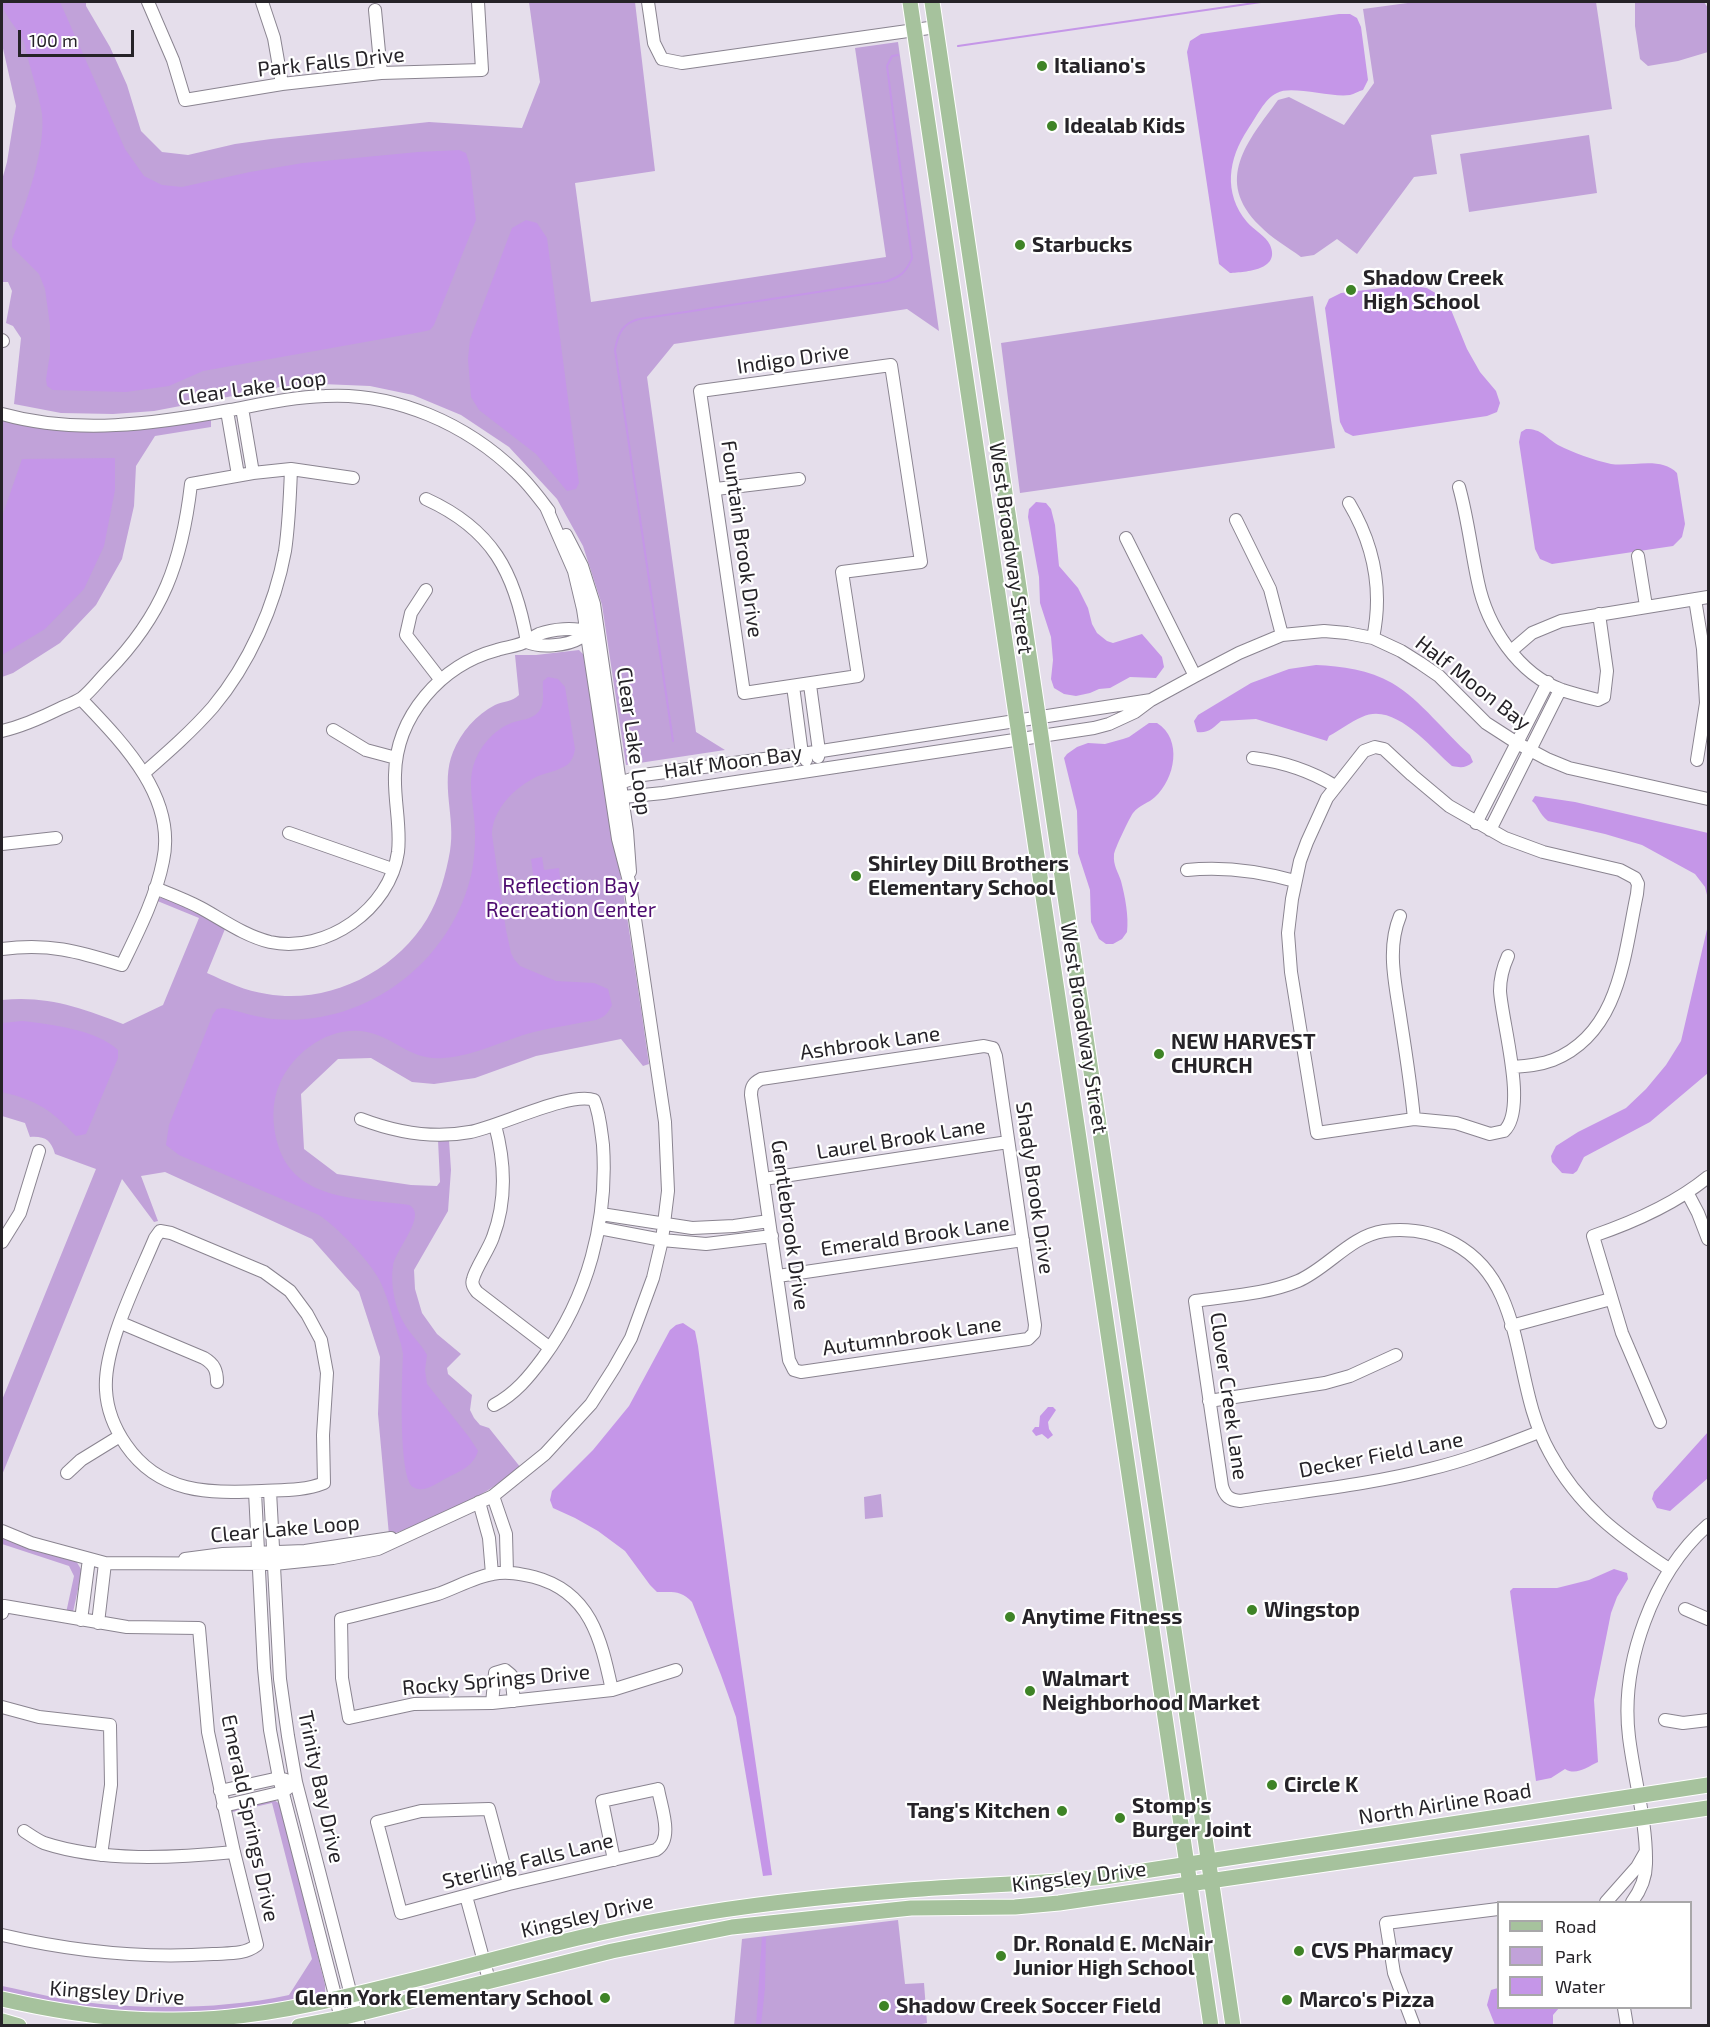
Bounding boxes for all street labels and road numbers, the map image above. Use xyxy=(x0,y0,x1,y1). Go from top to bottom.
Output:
street label: Park Falls Drive xyxy=(256,42,406,82)
street label: Indigo Drive xyxy=(735,339,851,379)
street label: Clear Lake Loop xyxy=(176,365,328,411)
street label: Fountain Brook Drive xyxy=(716,439,768,639)
street label: West Broadway Street xyxy=(984,440,1038,656)
street label: Half Moon Bay xyxy=(1410,630,1536,736)
street label: Clear Lake Loop xyxy=(611,665,657,817)
street label: Half Moon Bay xyxy=(662,740,804,784)
street label: West Broadway Street xyxy=(1055,920,1113,1136)
street label: Ashbrook Lane xyxy=(798,1021,942,1065)
street label: Shady Brook Drive xyxy=(1010,1100,1060,1276)
street label: Laurel Brook Lane xyxy=(815,1113,987,1165)
street label: Gentlebrook Drive xyxy=(766,1138,814,1312)
street label: Emerald Brook Lane xyxy=(819,1210,1011,1262)
street label: Clover Creek Lane xyxy=(1205,1310,1253,1482)
street label: Autumnbrook Lane xyxy=(821,1311,1003,1361)
street label: Decker Field Lane xyxy=(1297,1427,1465,1483)
street label: Clear Lake Loop xyxy=(209,1510,361,1548)
street label: Rocky Springs Drive xyxy=(401,1659,591,1701)
street label: Trinity Bay Drive xyxy=(293,1708,349,1866)
street label: Emerald Springs Drive xyxy=(216,1712,284,1924)
street label: North Airline Road xyxy=(1357,1778,1533,1830)
street label: Sterling Falls Lane xyxy=(440,1828,616,1894)
street label: Kingsley Drive xyxy=(1010,1856,1148,1898)
street label: Kingsley Drive xyxy=(518,1889,656,1943)
street label: Kingsley Drive xyxy=(49,1976,185,2010)

